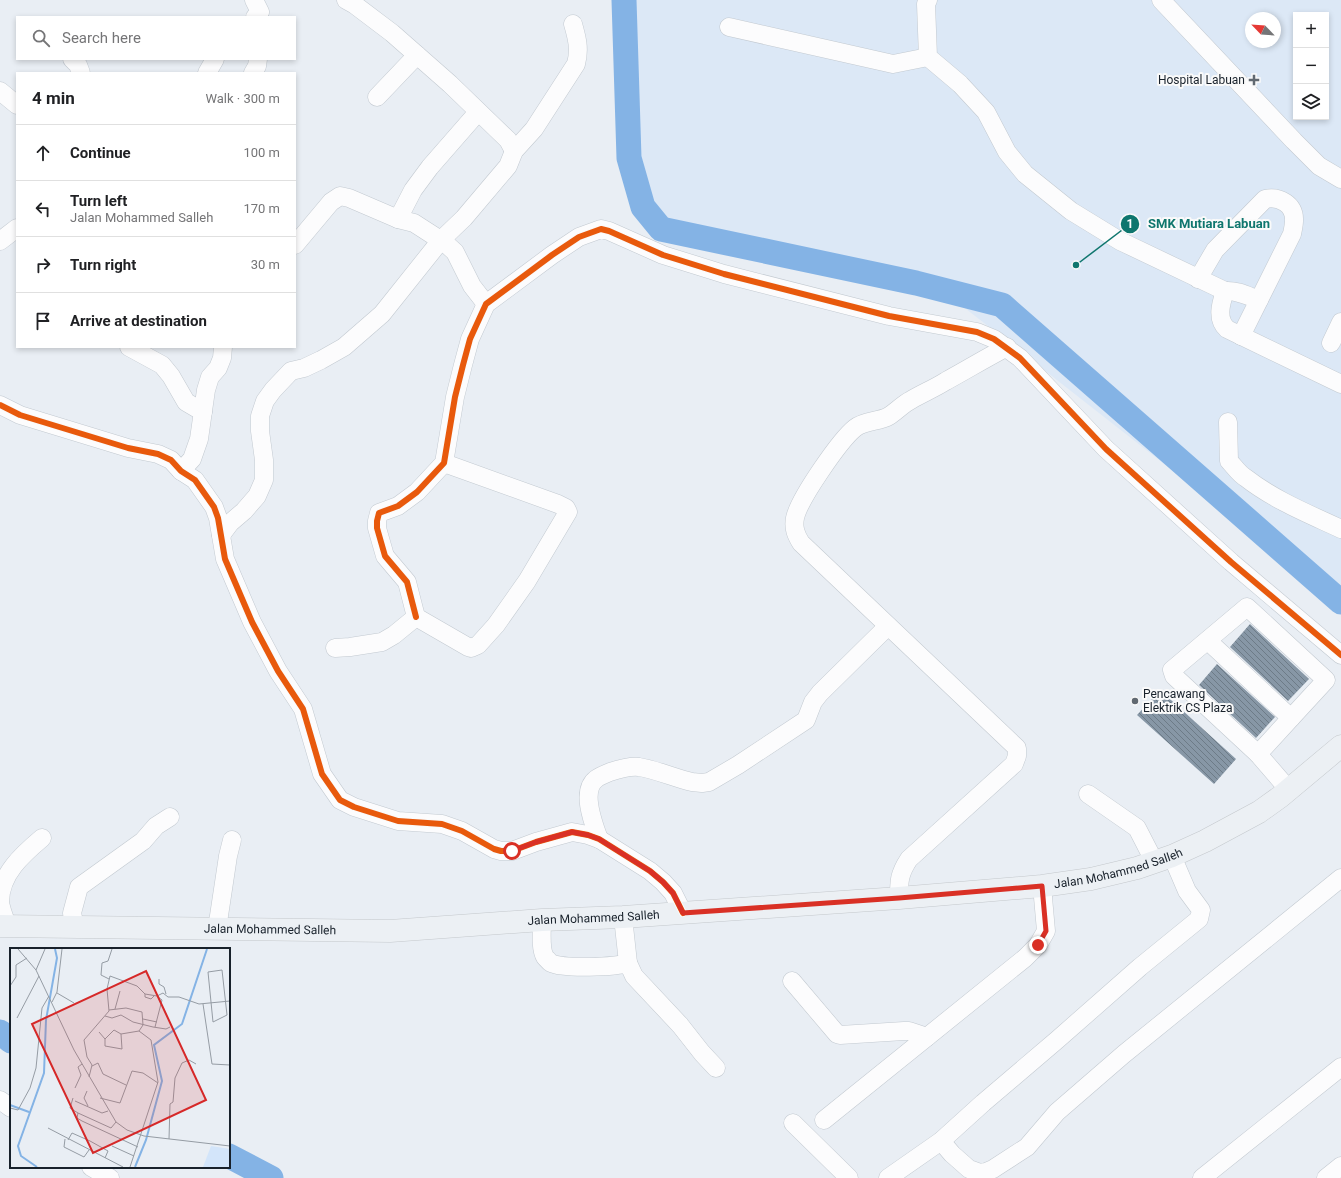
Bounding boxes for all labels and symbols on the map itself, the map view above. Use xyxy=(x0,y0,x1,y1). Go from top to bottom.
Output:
north arrow xyxy=(1245,12,1281,48)
place label: Hospital Labuan xyxy=(1158,73,1245,87)
marker: Hospital Labuan xyxy=(1248,74,1260,86)
callout: SMK Mutiara Labuan xyxy=(1120,211,1278,236)
text: SMK Mutiara Labuan xyxy=(1148,216,1270,231)
text: 1 xyxy=(1127,217,1133,231)
place label: Pencawang Elektrik CS Plaza xyxy=(1143,687,1233,715)
marker: Pencawang Elektrik CS Plaza xyxy=(1130,696,1140,706)
route start xyxy=(503,842,521,860)
street label: Jalan Mohammed Salleh xyxy=(1053,845,1185,891)
street label: Jalan Mohammed Salleh xyxy=(527,907,660,928)
street label: Jalan Mohammed Salleh xyxy=(204,922,336,937)
route end xyxy=(1029,936,1047,954)
inset map xyxy=(10,948,230,1168)

